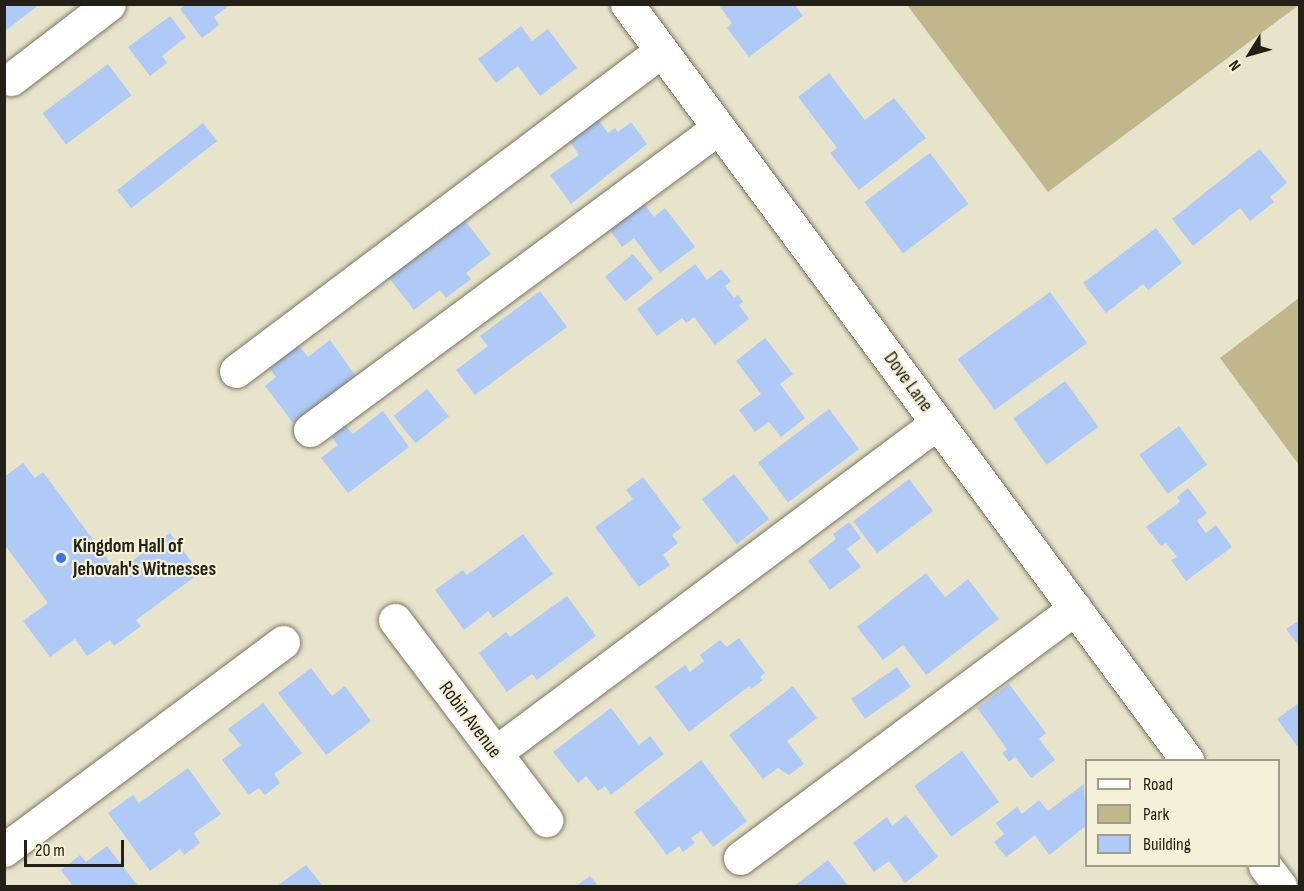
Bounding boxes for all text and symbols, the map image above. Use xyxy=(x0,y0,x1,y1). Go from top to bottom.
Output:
north arrow xyxy=(1220,24,1280,84)
text: N xyxy=(1225,56,1245,74)
street label: Dove Lane xyxy=(878,347,938,417)
place label: Kingdom Hall of Jehovah's Witnesses xyxy=(73,534,216,581)
marker: Kingdom Hall of Jehovah's Witnesses xyxy=(54,551,68,565)
street label: Robin Avenue xyxy=(433,677,507,763)
legend xyxy=(1085,759,1280,867)
text: Road xyxy=(1143,774,1173,795)
text: Park xyxy=(1143,804,1169,825)
scale bar xyxy=(27,828,128,866)
text: Building xyxy=(1143,834,1191,855)
text: 20 m xyxy=(35,840,65,861)

